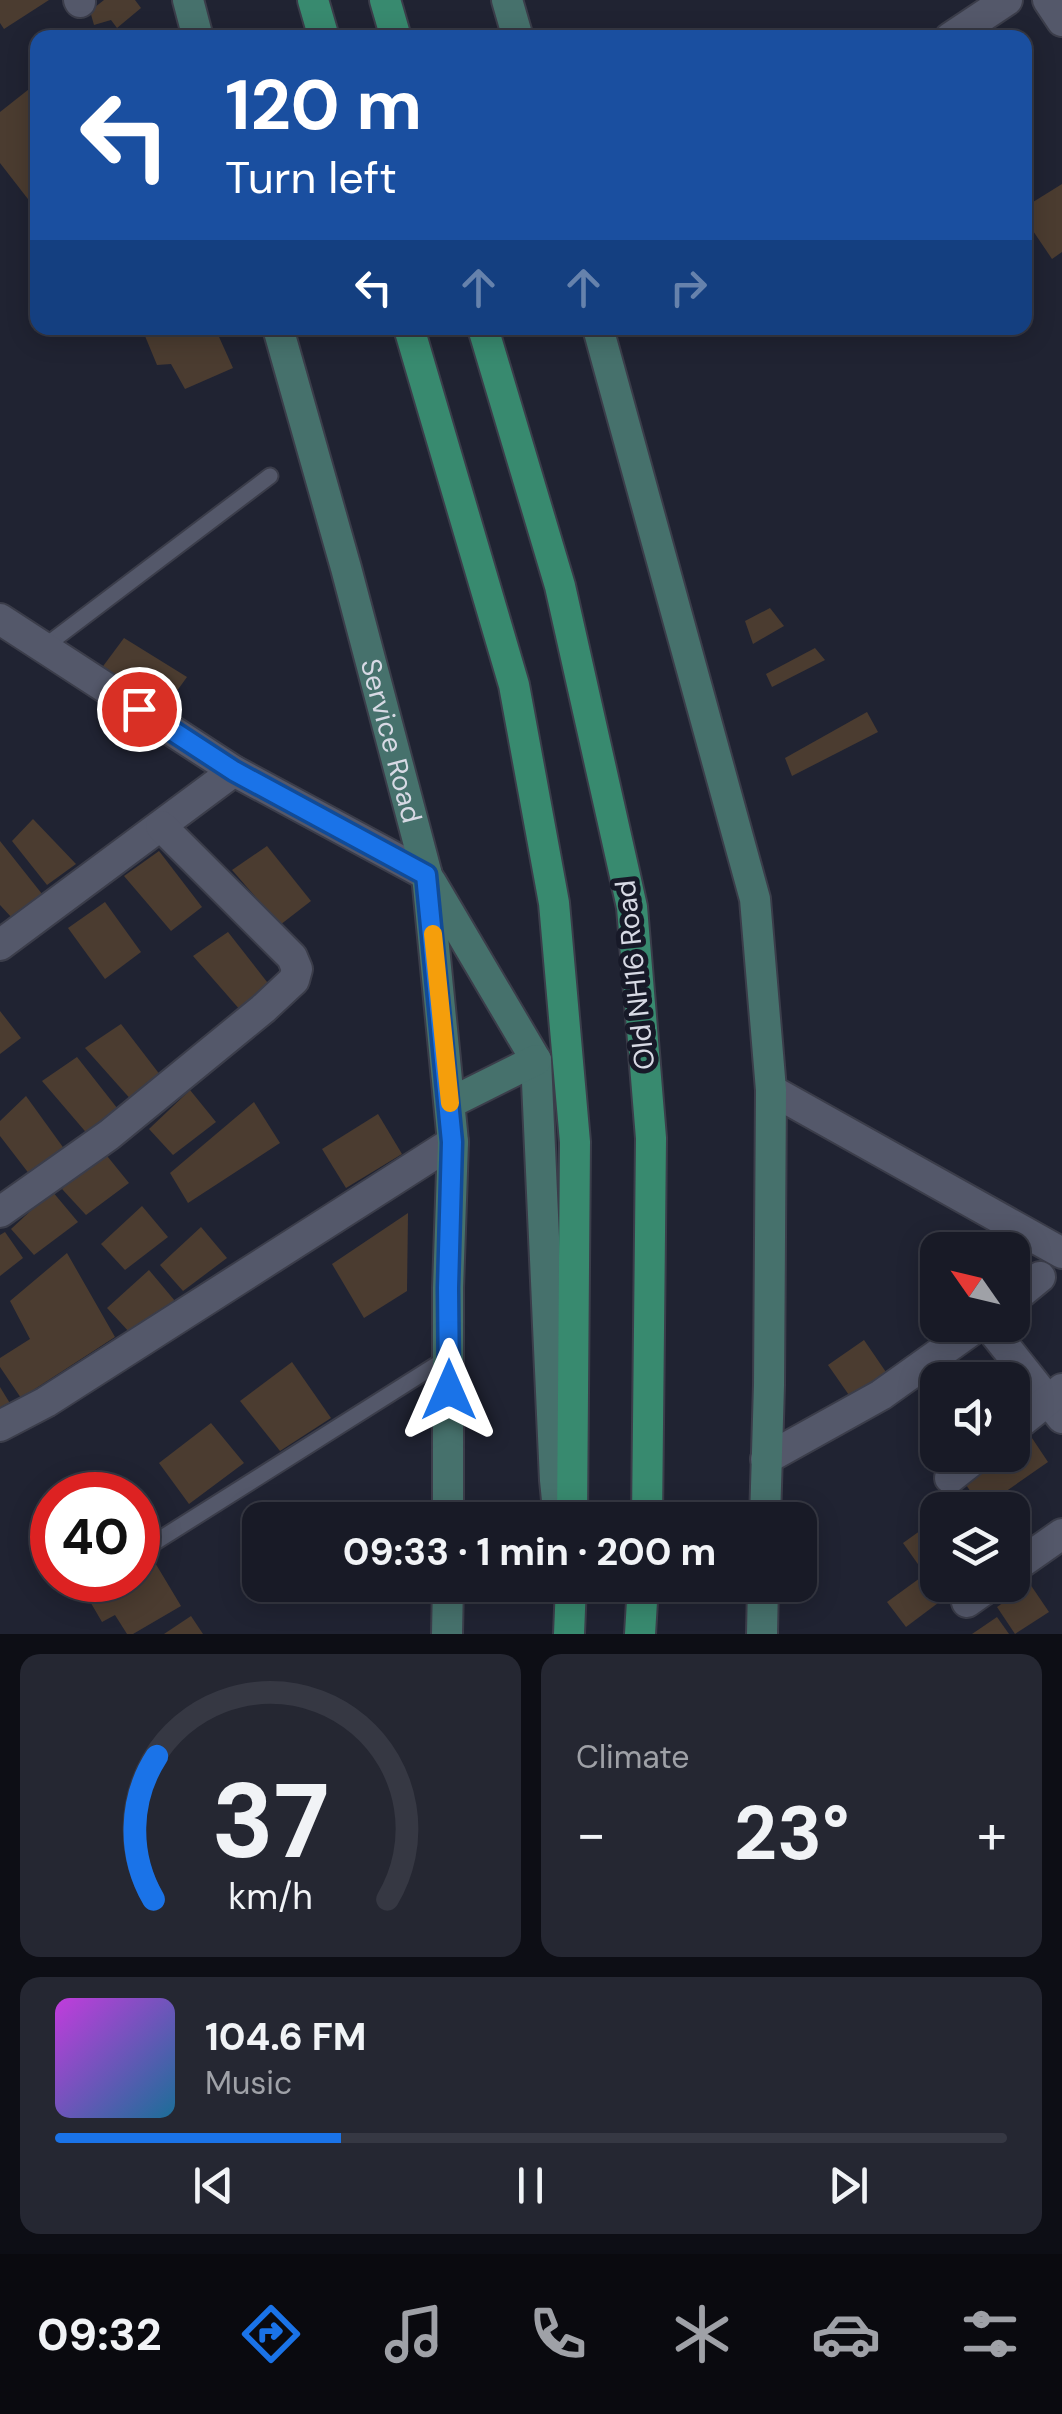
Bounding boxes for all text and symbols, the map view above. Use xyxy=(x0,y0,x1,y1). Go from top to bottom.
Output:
text: 120 m xyxy=(225,60,422,151)
icon: left xyxy=(60,70,190,200)
text: Turn left xyxy=(225,148,397,207)
icon: left xyxy=(346,260,401,315)
icon: ahead xyxy=(451,260,506,315)
icon: ahead xyxy=(556,260,611,315)
icon: right xyxy=(661,260,716,315)
street label: Service Road xyxy=(352,654,431,827)
pin xyxy=(97,667,182,752)
icon: arrive xyxy=(112,682,167,737)
street label: Old NH16 Road xyxy=(607,878,663,1072)
north arrow xyxy=(920,1232,1030,1342)
map controls xyxy=(920,1232,1030,1602)
position arrow xyxy=(397,1338,501,1442)
button: sound xyxy=(920,1362,1030,1472)
speed limit sign: 40 xyxy=(30,1472,160,1602)
button: layers xyxy=(920,1492,1030,1602)
text: 09:33 · 1 min · 200 m xyxy=(343,1527,716,1577)
text: Climate xyxy=(576,1736,690,1778)
text: 37 xyxy=(212,1754,329,1889)
text: 23° xyxy=(734,1785,849,1882)
text: − xyxy=(576,1798,606,1870)
text: + xyxy=(977,1798,1007,1870)
text: km/h xyxy=(228,1874,313,1920)
text: 104.6 FM xyxy=(205,2012,367,2062)
text: Music xyxy=(205,2062,292,2104)
icon: previous xyxy=(186,2158,241,2213)
icon: pause xyxy=(503,2158,558,2213)
icon: next xyxy=(821,2158,876,2213)
icon: directions xyxy=(236,2299,306,2369)
icon: music xyxy=(379,2299,449,2369)
icon: phone xyxy=(523,2299,593,2369)
icon: climate xyxy=(667,2299,737,2369)
icon: car xyxy=(811,2299,881,2369)
icon: filters xyxy=(955,2299,1025,2369)
text: 09:32 xyxy=(37,2305,162,2364)

